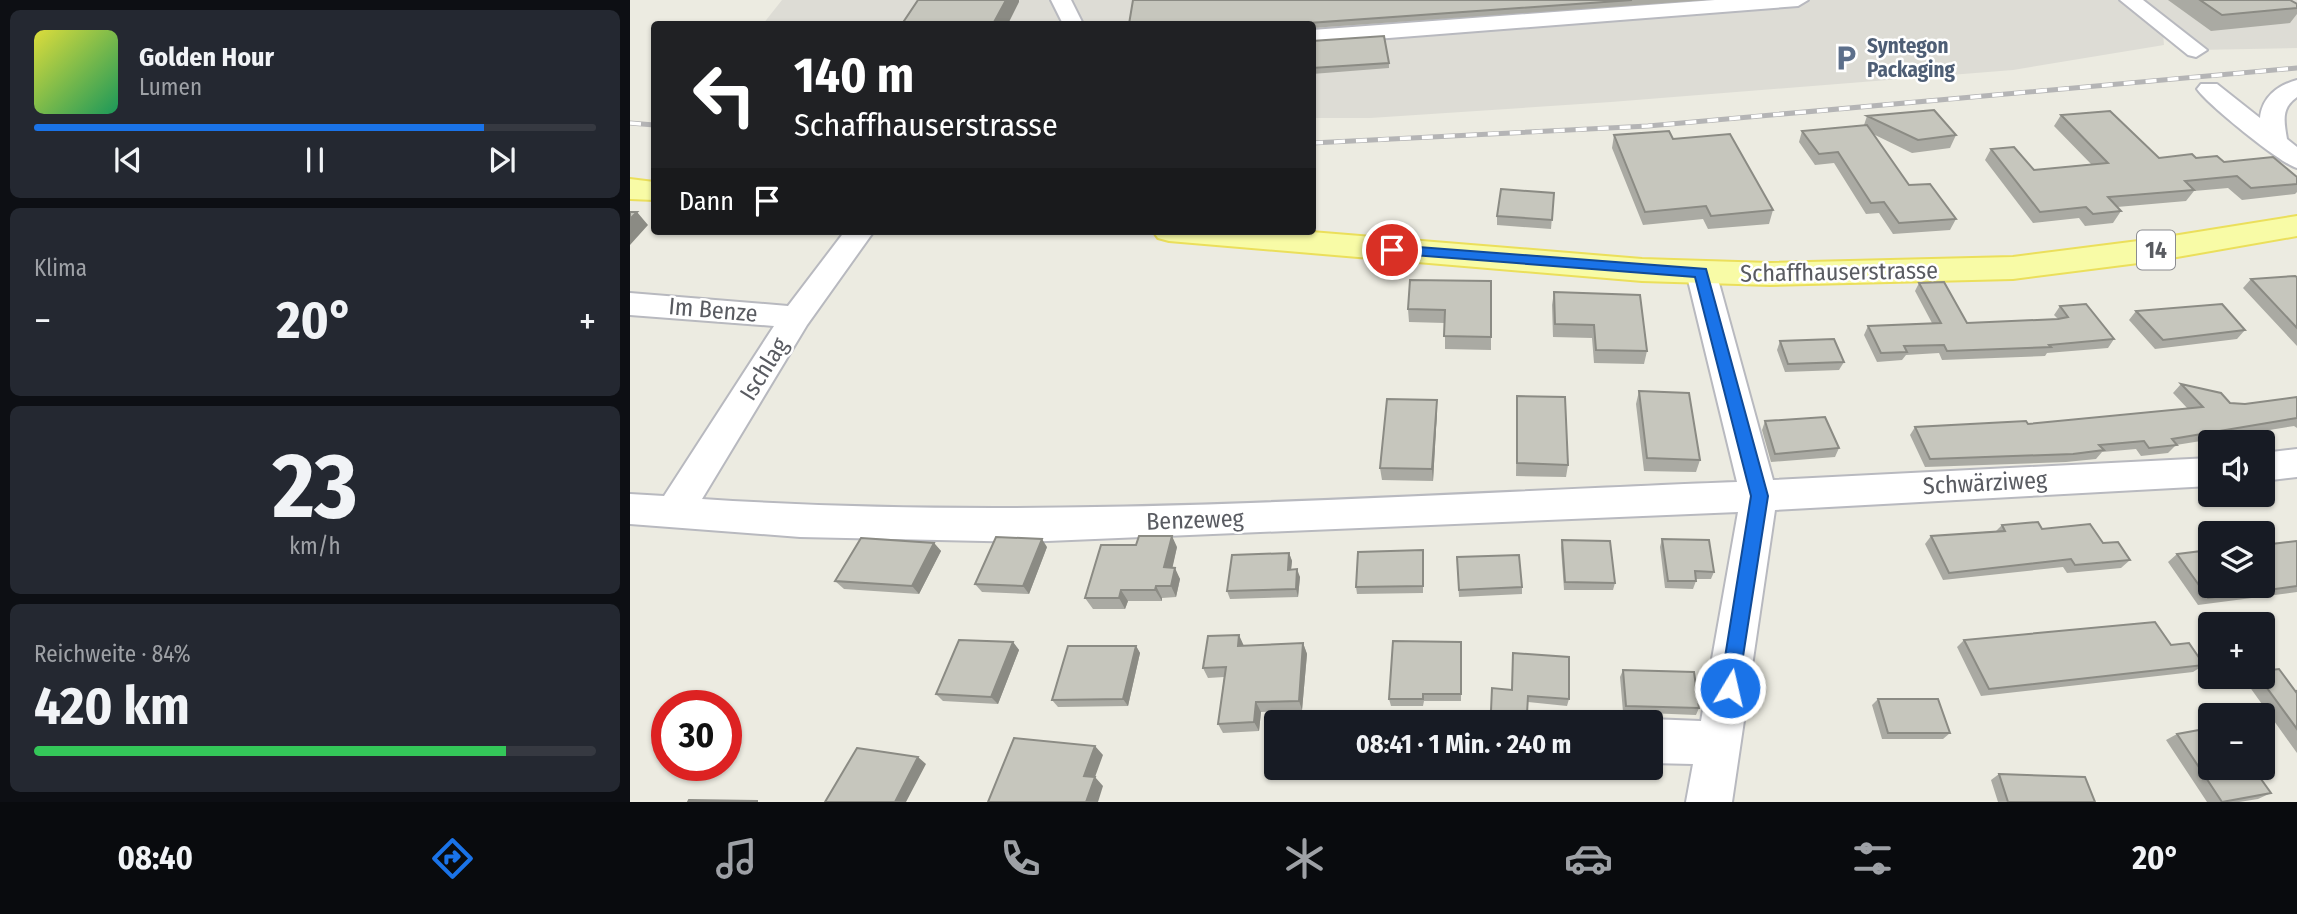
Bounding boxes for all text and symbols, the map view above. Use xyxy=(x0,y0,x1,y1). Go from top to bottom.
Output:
place label: Syntegon Packaging xyxy=(1867,33,1956,83)
text: Golden Hour xyxy=(139,42,274,73)
parking icon: Syntegon Packaging xyxy=(1831,43,1861,73)
text: 140 m xyxy=(794,46,914,105)
icon: left xyxy=(679,49,770,140)
text: Lumen xyxy=(139,73,202,101)
text: Schaffhauserstrasse xyxy=(794,106,1058,144)
icon: previous xyxy=(109,141,147,179)
icon: pause xyxy=(296,141,334,179)
icon: next xyxy=(483,141,521,179)
icon: arrive xyxy=(748,182,786,220)
text: Dann xyxy=(679,186,734,217)
pin xyxy=(1362,220,1422,280)
road number: 14 xyxy=(2137,230,2175,270)
icon: arrive xyxy=(1373,231,1411,269)
text: Klima xyxy=(34,254,87,282)
street label: Schaffhauserstrasse xyxy=(1740,256,1938,288)
text: 20° xyxy=(277,289,353,352)
street label: Im Benze xyxy=(667,292,759,328)
text: − xyxy=(34,298,51,344)
text: + xyxy=(579,298,596,344)
street label: Ischlag xyxy=(734,332,794,405)
map controls xyxy=(2198,430,2275,780)
button: sound xyxy=(2198,430,2275,507)
text: 23 xyxy=(272,432,358,541)
street label: Schwärziweg xyxy=(1922,466,2049,500)
street label: Benzeweg xyxy=(1146,504,1245,536)
button: layers xyxy=(2198,521,2275,598)
text: km/h xyxy=(289,532,341,560)
button: + xyxy=(2198,612,2275,689)
text: Reichweite · 84% xyxy=(34,640,191,668)
position arrow xyxy=(1693,651,1767,725)
text: 420 km xyxy=(34,675,190,738)
speed limit sign: 30 xyxy=(651,690,742,781)
button: − xyxy=(2198,703,2275,780)
text: 08:41 · 1 Min. · 240 m xyxy=(1356,729,1571,760)
icon: directions xyxy=(428,834,477,883)
icon: music xyxy=(712,834,761,883)
icon: phone xyxy=(996,834,1045,883)
icon: climate xyxy=(1280,834,1329,883)
icon: car xyxy=(1564,834,1613,883)
icon: filters xyxy=(1848,834,1897,883)
text: 08:40 xyxy=(118,839,193,877)
text: 20° xyxy=(2132,839,2179,877)

